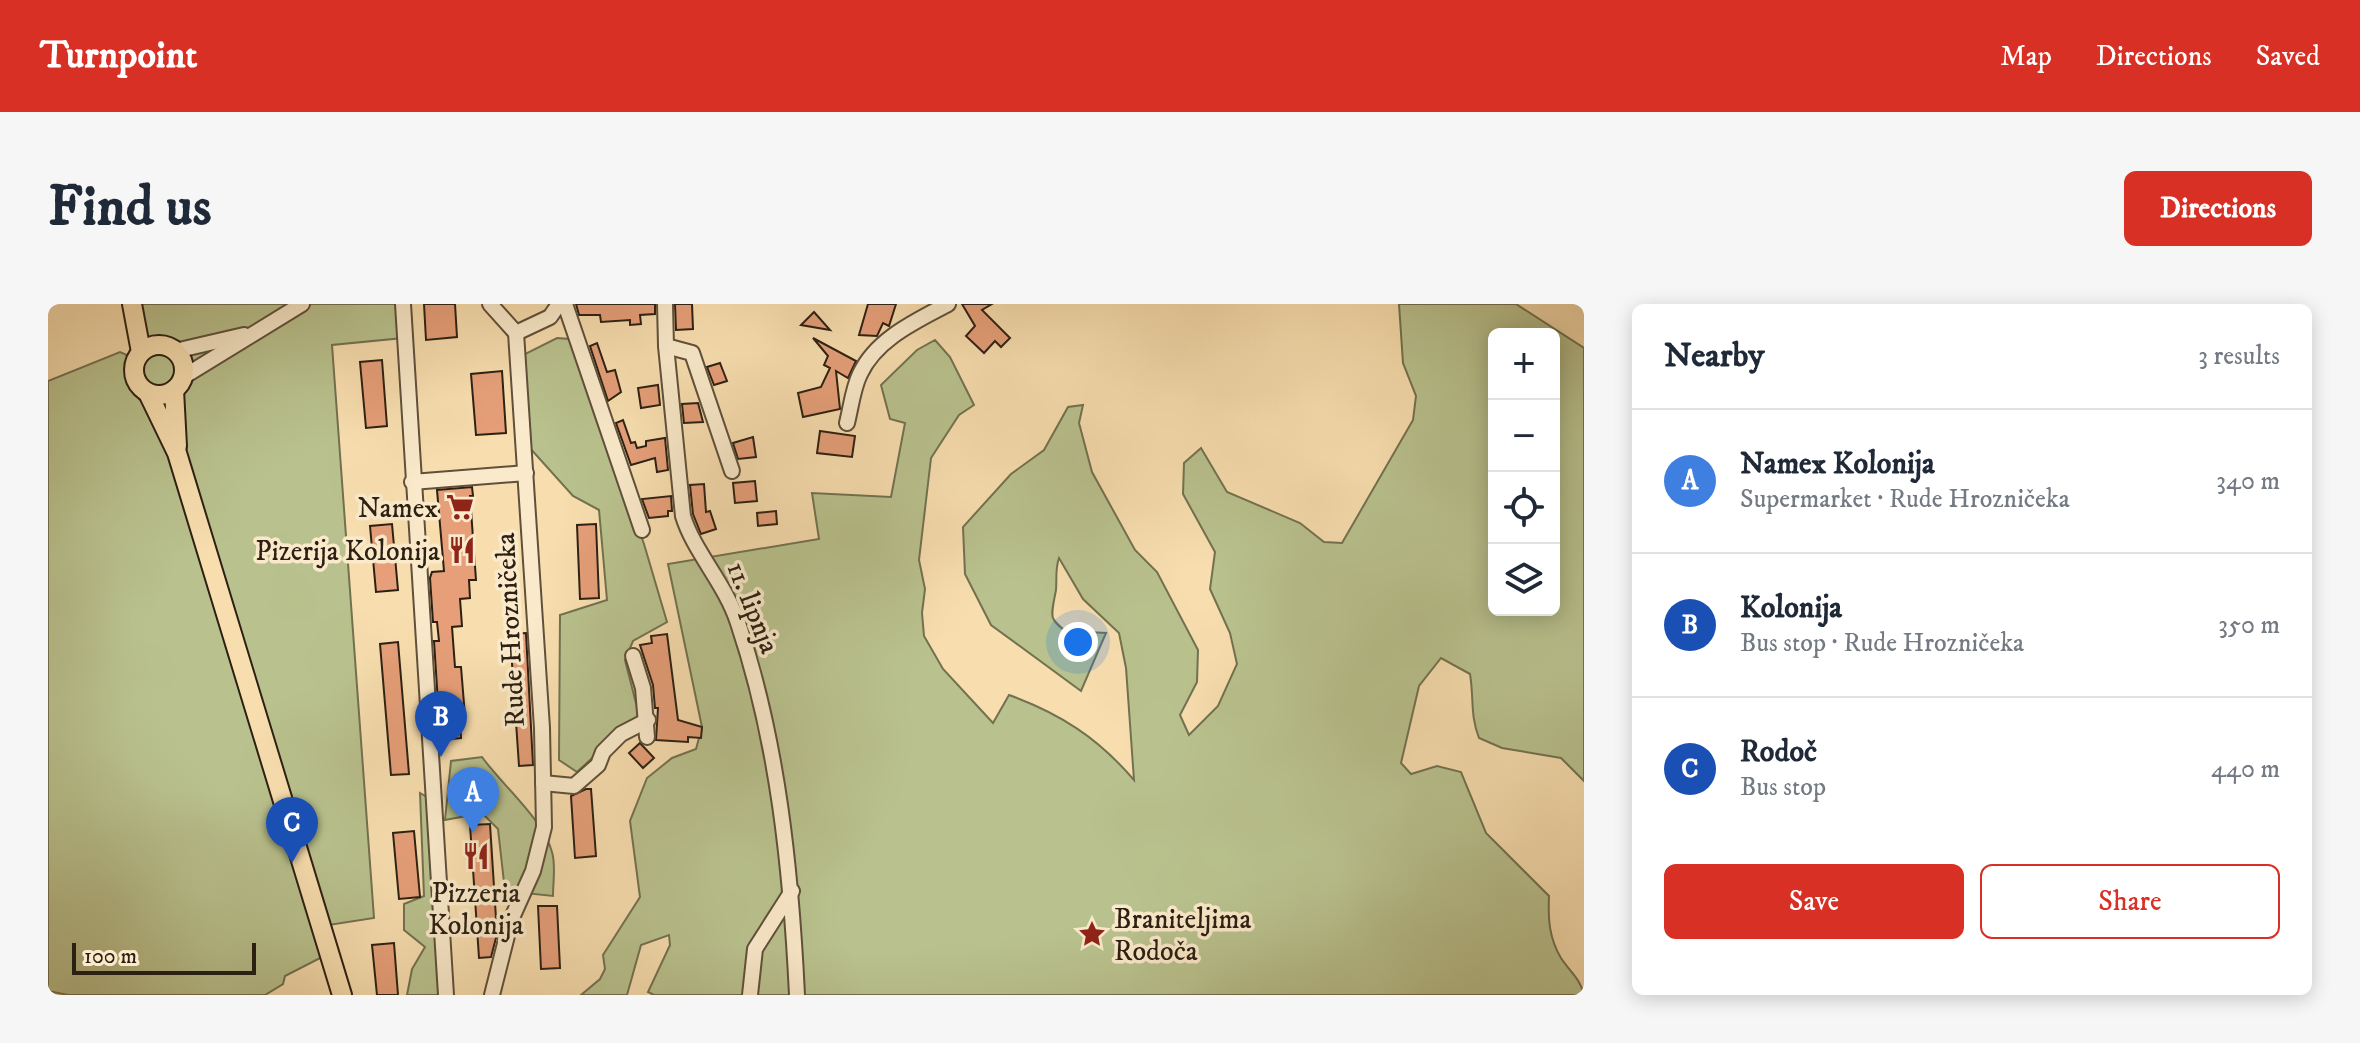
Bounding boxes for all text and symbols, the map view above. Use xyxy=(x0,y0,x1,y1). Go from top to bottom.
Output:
text: Turnpoint xyxy=(40,32,198,80)
text: Map xyxy=(2000,39,2052,74)
text: Directions xyxy=(2096,39,2212,74)
text: Saved xyxy=(2256,39,2320,74)
button: Directions xyxy=(2124,171,2312,246)
text: Find us xyxy=(48,173,212,243)
map controls xyxy=(1488,328,1560,616)
button: + xyxy=(1488,328,1560,400)
text: Nearby xyxy=(1664,335,1765,377)
text: 3 results xyxy=(2198,340,2280,373)
button: − xyxy=(1488,400,1560,472)
text: Namex Kolonija xyxy=(1740,446,1935,483)
text: A xyxy=(1682,465,1698,498)
text: 340 m xyxy=(2216,465,2280,498)
button: locate xyxy=(1488,472,1560,544)
text: Supermarket · Rude Hrozničeka xyxy=(1740,483,2070,516)
place label: Namex xyxy=(358,491,438,526)
supermarket icon: Namex xyxy=(445,492,475,522)
street label: Rude Hrozničeka xyxy=(488,532,533,728)
place label: Pizerija Kolonija xyxy=(255,534,440,569)
restaurant icon: Pizerija Kolonija xyxy=(447,535,477,565)
button: layers xyxy=(1488,544,1560,616)
street label: 11. lipnja xyxy=(718,556,787,659)
text: Kolonija xyxy=(1740,590,1842,627)
text: B xyxy=(1682,609,1698,642)
text: 350 m xyxy=(2218,609,2280,642)
your location xyxy=(1058,622,1098,662)
text: Bus stop · Rude Hrozničeka xyxy=(1740,627,2024,660)
pin: B xyxy=(415,691,467,757)
text: Rodoč xyxy=(1740,734,1817,771)
text: C xyxy=(1681,753,1699,786)
text: 440 m xyxy=(2211,753,2280,786)
pin: A xyxy=(447,767,499,833)
text: Bus stop xyxy=(1740,771,1826,804)
pin: C xyxy=(266,797,318,863)
restaurant icon: Pizzeria Kolonija xyxy=(461,841,491,871)
button: Save xyxy=(1664,864,1964,939)
button: Share xyxy=(1980,864,2280,939)
place label: Pizzeria Kolonija xyxy=(428,876,524,943)
place label: Braniteljima Rodoča xyxy=(1114,902,1252,969)
place icon: Braniteljima Rodoča xyxy=(1077,919,1107,949)
scale bar xyxy=(72,939,256,975)
text: 100 m xyxy=(84,943,137,970)

